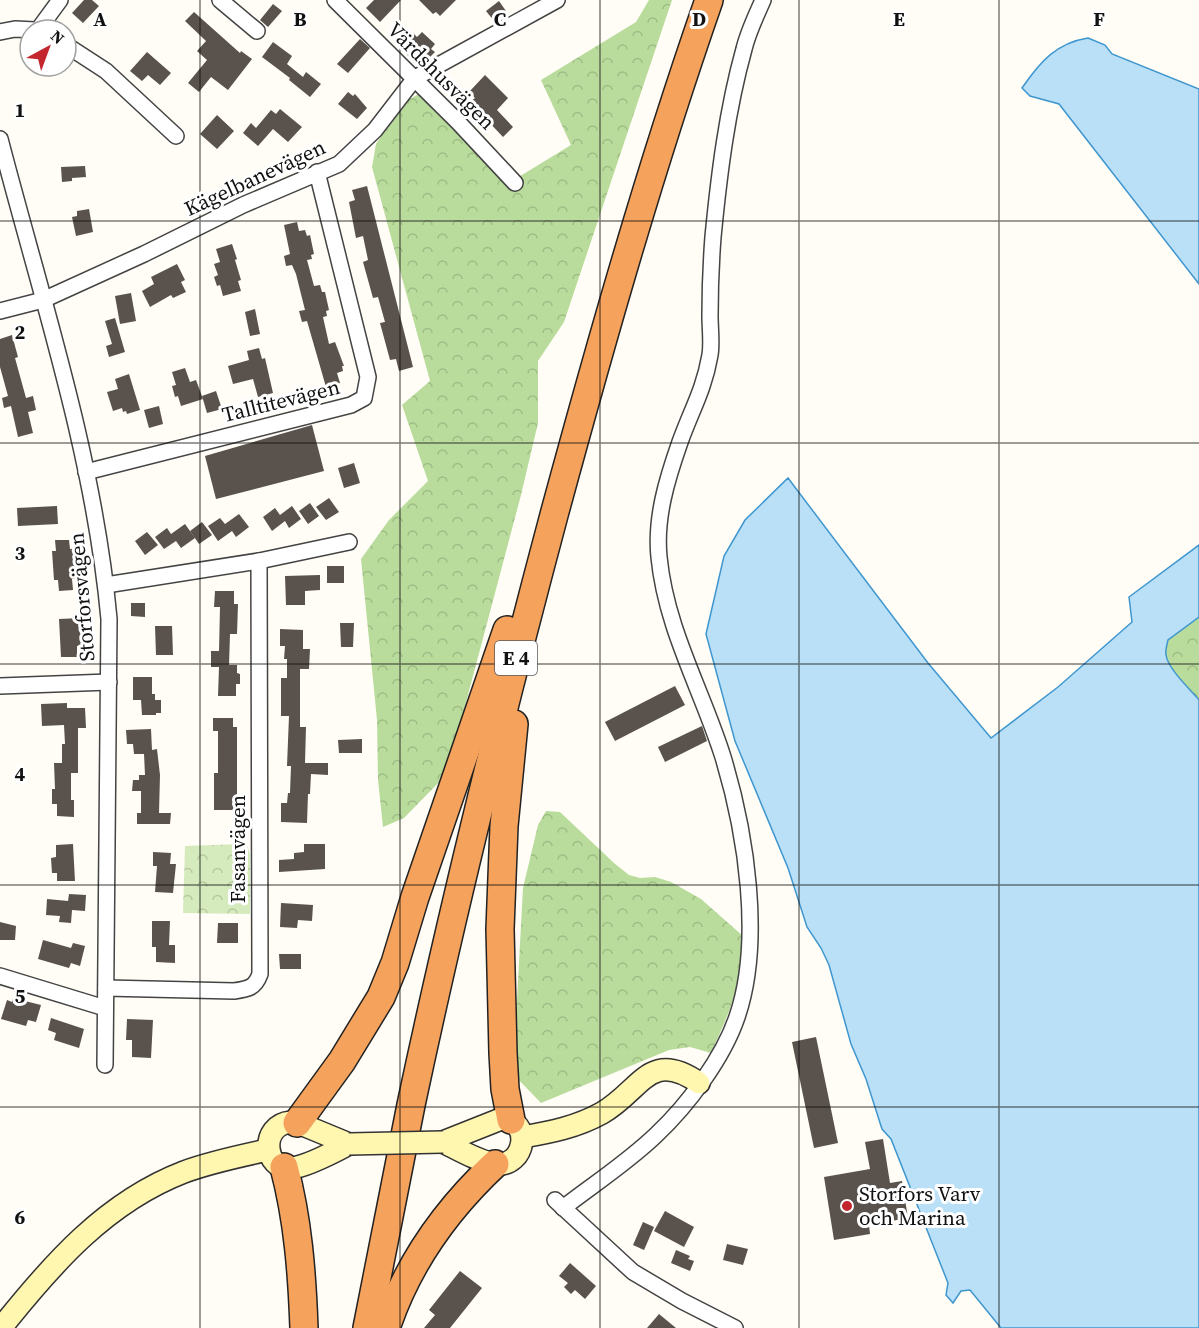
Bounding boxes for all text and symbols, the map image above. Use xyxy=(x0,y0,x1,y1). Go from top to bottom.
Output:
text: A xyxy=(93,5,107,33)
text: B xyxy=(293,5,307,33)
text: C xyxy=(494,5,506,33)
text: D xyxy=(692,5,706,33)
text: E xyxy=(893,5,905,33)
text: F xyxy=(1093,5,1105,33)
street label: Värdshusvägen xyxy=(381,15,502,136)
north arrow xyxy=(18,18,78,78)
text: N xyxy=(46,25,70,49)
text: 1 xyxy=(15,96,25,124)
street label: Kägelbanevägen xyxy=(180,132,330,223)
text: 2 xyxy=(15,318,26,346)
street label: Talltitevägen xyxy=(219,372,343,429)
street label: Storforsvägen xyxy=(61,531,102,663)
text: 3 xyxy=(15,539,26,567)
road number: E 4 xyxy=(495,641,537,675)
text: 4 xyxy=(15,760,26,788)
street label: Fasanvägen xyxy=(223,794,252,903)
text: 5 xyxy=(15,982,26,1010)
place label: Storfors Varv och Marina xyxy=(859,1179,981,1232)
marker: Storfors Varv och Marina xyxy=(840,1199,854,1213)
text: 6 xyxy=(15,1203,26,1231)

